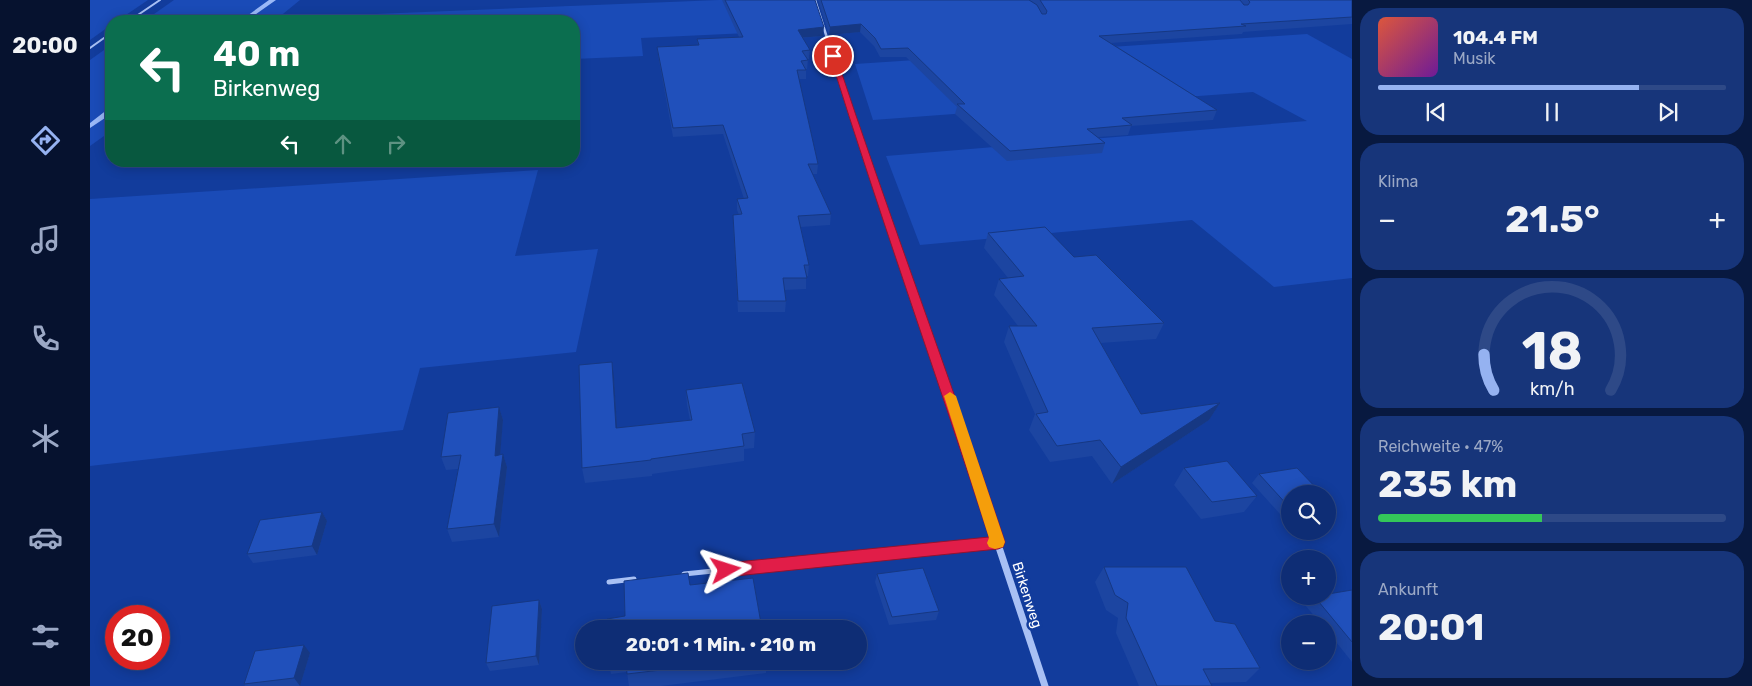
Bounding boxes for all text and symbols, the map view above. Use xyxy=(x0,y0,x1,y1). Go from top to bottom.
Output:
text: 104.4 FM xyxy=(1453,26,1538,49)
text: 20:00 xyxy=(12,32,78,59)
text: 40 m xyxy=(213,33,300,75)
icon: left xyxy=(130,35,195,100)
pin xyxy=(812,35,854,77)
icon: arrive xyxy=(819,42,847,70)
text: Musik xyxy=(1453,49,1496,68)
text: Birkenweg xyxy=(213,75,321,102)
icon: previous xyxy=(1422,98,1450,126)
icon: pause xyxy=(1538,98,1566,126)
icon: next xyxy=(1654,98,1682,126)
icon: directions xyxy=(28,123,63,158)
icon: left xyxy=(276,130,304,158)
icon: ahead xyxy=(329,130,357,158)
icon: right xyxy=(382,130,410,158)
text: Klima xyxy=(1378,172,1418,191)
text: 21.5° xyxy=(1505,196,1600,242)
text: − xyxy=(1378,203,1396,236)
text: + xyxy=(1709,203,1726,236)
icon: music xyxy=(28,222,63,257)
text: 18 xyxy=(1521,320,1583,382)
icon: phone xyxy=(28,321,63,356)
text: km/h xyxy=(1530,378,1574,399)
icon: climate xyxy=(28,421,63,456)
text: Reichweite · 47% xyxy=(1378,437,1504,456)
text: 235 km xyxy=(1378,461,1517,507)
map controls xyxy=(1281,485,1336,670)
button: search xyxy=(1281,485,1336,540)
icon: car xyxy=(28,520,63,555)
position arrow xyxy=(699,543,751,595)
button: + xyxy=(1281,550,1336,605)
street label: Birkenweg xyxy=(1008,560,1046,630)
text: Ankunft xyxy=(1378,580,1438,599)
text: 20:01 xyxy=(1378,604,1484,650)
speed limit sign: 20 xyxy=(105,605,170,670)
button: − xyxy=(1281,615,1336,670)
icon: filters xyxy=(28,619,63,654)
text: 20:01 · 1 Min. · 210 m xyxy=(626,633,816,656)

